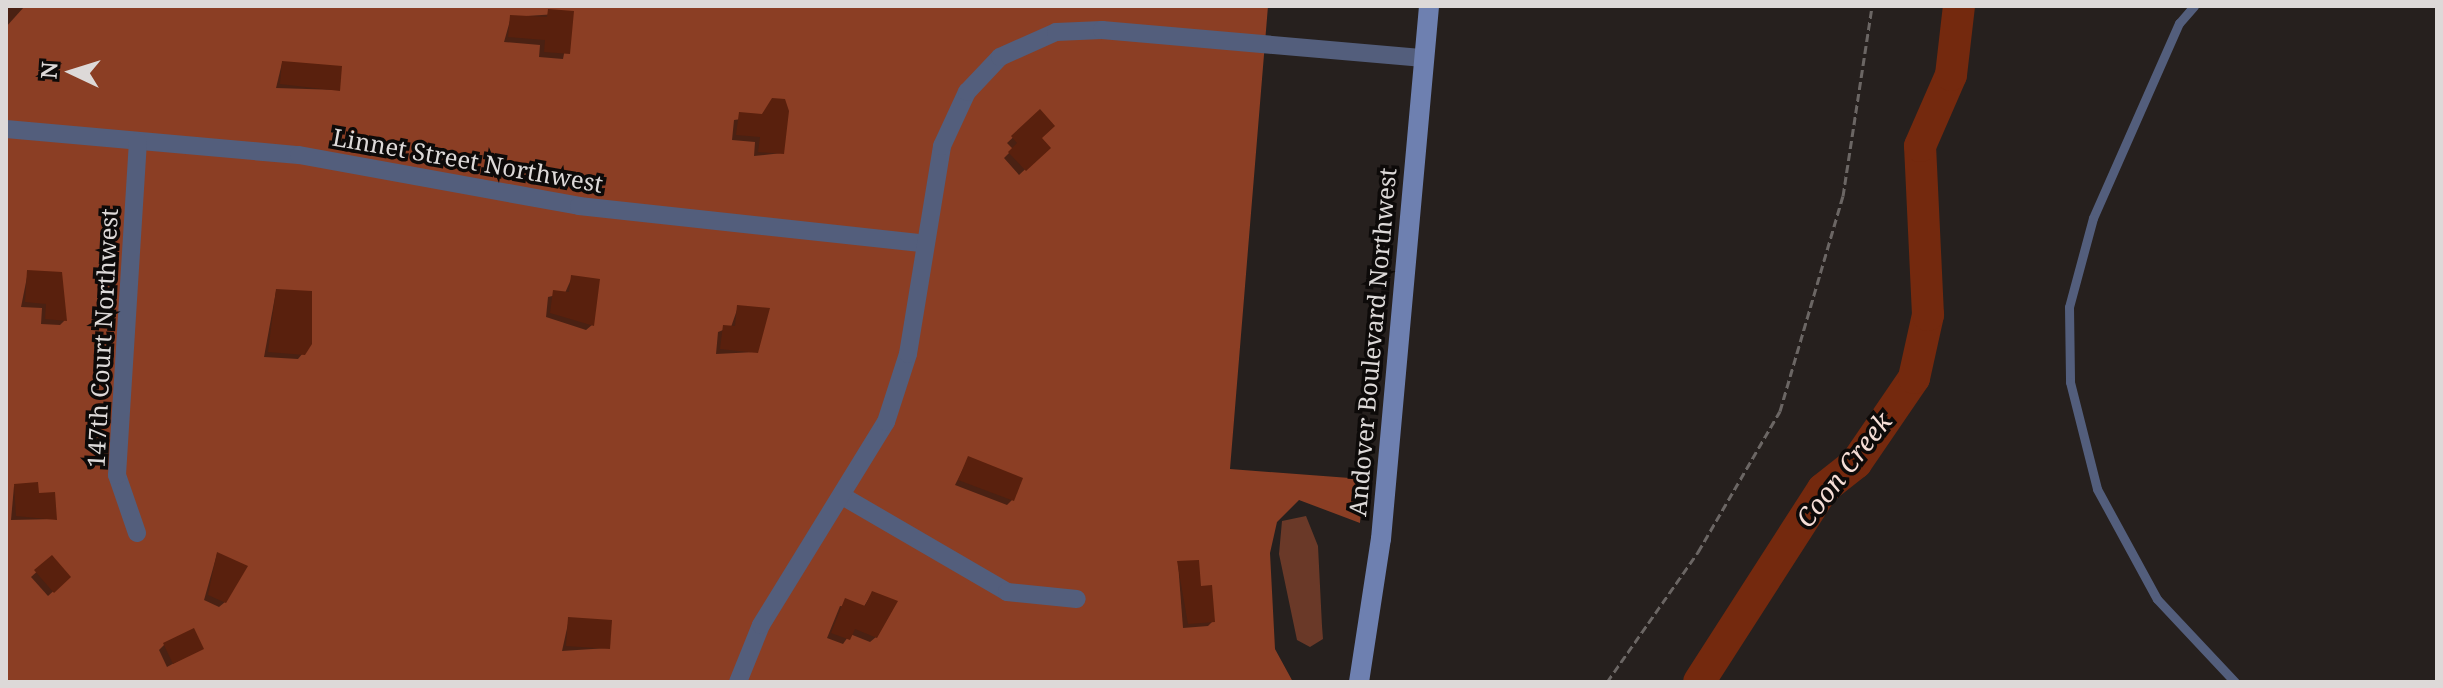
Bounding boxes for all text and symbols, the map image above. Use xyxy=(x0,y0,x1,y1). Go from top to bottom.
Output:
north arrow xyxy=(32,32,112,112)
text: N xyxy=(32,61,64,80)
street label: Linnet Street Northwest xyxy=(330,122,606,198)
street label: Andover Boulevard Northwest xyxy=(1342,166,1402,518)
street label: 147th Court Northwest xyxy=(81,207,123,469)
water label: Coon Creek xyxy=(1790,406,1898,534)

